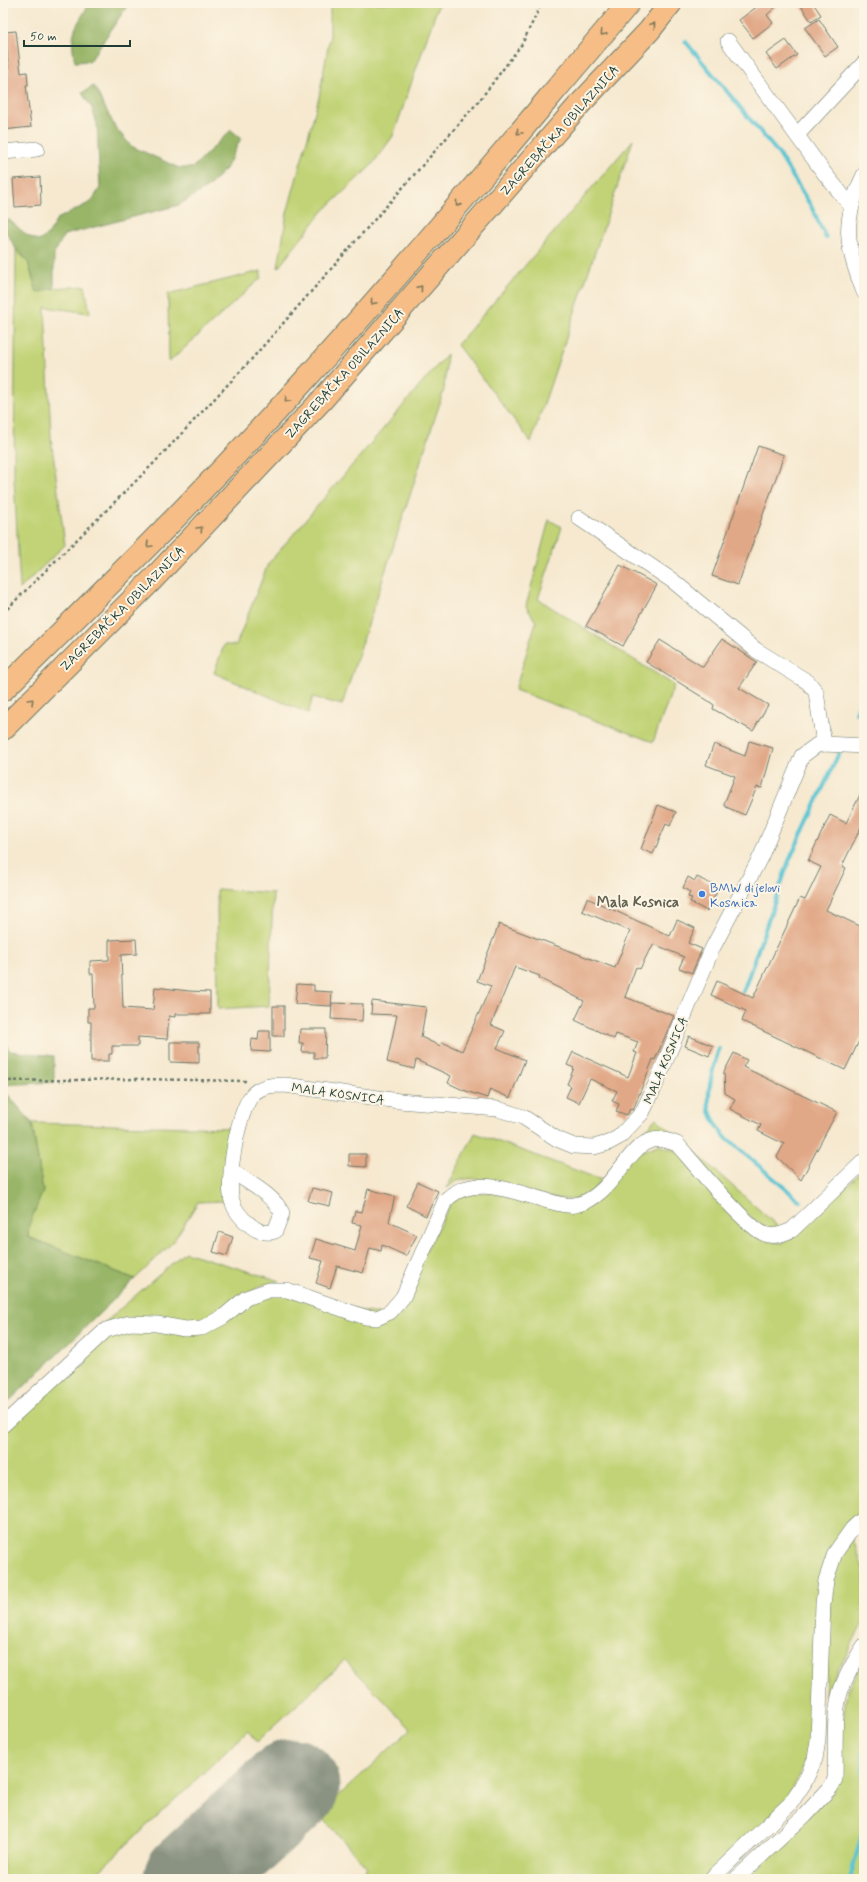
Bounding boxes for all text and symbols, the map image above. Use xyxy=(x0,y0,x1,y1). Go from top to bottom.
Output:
scale bar xyxy=(24,22,130,48)
one-way arrow xyxy=(649,23,656,30)
one-way arrow xyxy=(601,28,608,35)
text: 50 m xyxy=(30,29,57,45)
street label: ZAGREBAČKA OBILAZNICA xyxy=(496,61,623,200)
one-way arrow xyxy=(517,127,524,134)
one-way arrow xyxy=(456,200,463,207)
one-way arrow xyxy=(416,285,423,293)
one-way arrow xyxy=(371,298,378,305)
street label: ZAGREBAČKA OBILAZNICA xyxy=(281,304,408,443)
one-way arrow xyxy=(284,395,292,403)
one-way arrow xyxy=(195,526,203,534)
one-way arrow xyxy=(147,540,154,547)
street label: ZAGREBAČKA OBILAZNICA xyxy=(56,542,189,675)
one-way arrow xyxy=(26,698,34,706)
place label: BMW dijelovi Kosnica xyxy=(710,880,780,912)
marker: BMW dijelovi Kosnica xyxy=(697,889,707,899)
district label: Mala Kosnica xyxy=(597,893,679,913)
street label: MALA KOSNICA xyxy=(640,1014,692,1107)
street label: MALA KOSNICA xyxy=(290,1080,385,1109)

